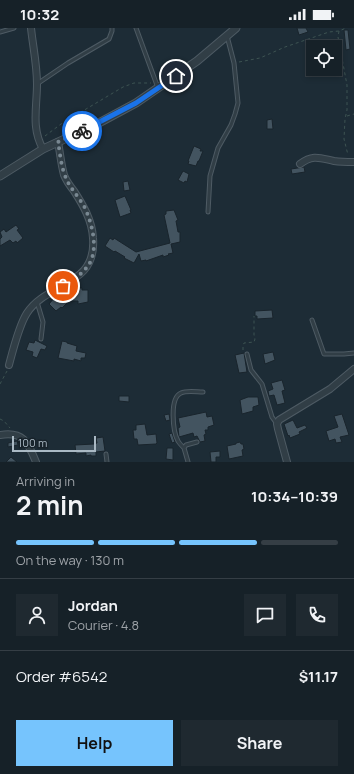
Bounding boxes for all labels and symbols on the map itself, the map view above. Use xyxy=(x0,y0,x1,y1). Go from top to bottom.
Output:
pin xyxy=(159,59,193,93)
courier xyxy=(62,111,102,151)
pin xyxy=(46,269,80,303)
scale bar xyxy=(12,434,96,453)

